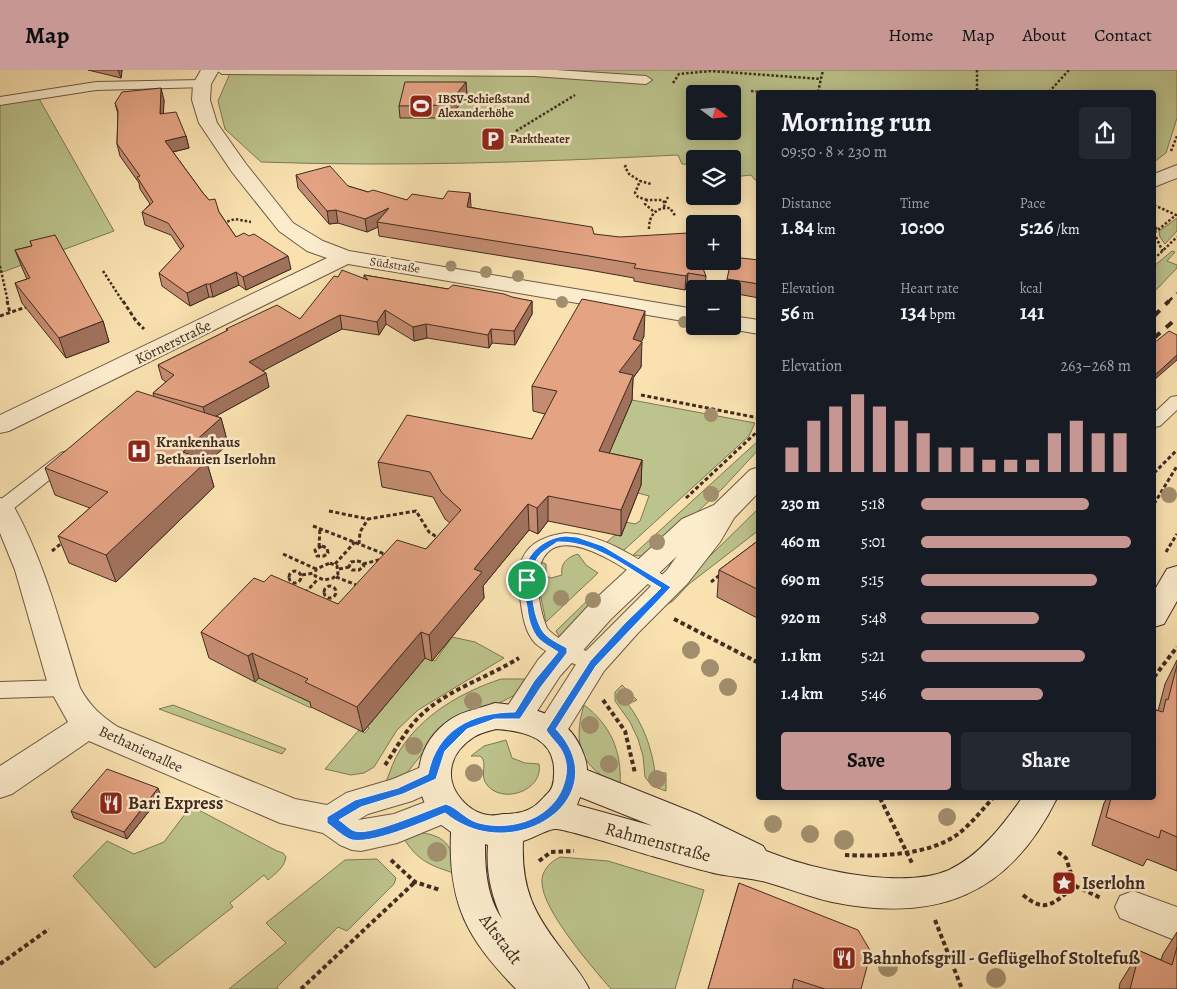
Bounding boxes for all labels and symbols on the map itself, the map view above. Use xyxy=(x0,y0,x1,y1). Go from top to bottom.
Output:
north arrow xyxy=(686,85,741,140)
place label: IBSV-Schießstand Alexanderhöhe xyxy=(437,91,530,121)
sports icon: IBSV-Schießstand Alexanderhöhe xyxy=(408,93,434,119)
parking icon: Parktheater xyxy=(480,126,506,152)
place label: Parktheater xyxy=(510,131,570,147)
street label: Südstraße xyxy=(369,253,421,277)
street label: Körnerstraße xyxy=(132,315,214,369)
place label: Krankenhaus Bethanien Iserlohn xyxy=(156,432,277,469)
hospital icon: Krankenhaus Bethanien Iserlohn xyxy=(126,438,152,464)
pin xyxy=(506,559,548,601)
street label: Bethanienallee xyxy=(96,721,187,777)
restaurant icon: Bari Express xyxy=(98,790,124,816)
place label: Bari Express xyxy=(128,791,223,815)
street label: Rahmenstraße xyxy=(602,816,714,868)
place icon: Iserlohn xyxy=(1051,870,1077,896)
place label: Iserlohn xyxy=(1082,871,1145,895)
street label: Altstadt xyxy=(473,908,528,969)
restaurant icon: Bahnhofsgrill - Geflügelhof Stoltefuß xyxy=(831,945,857,971)
place label: Bahnhofsgrill - Geflügelhof Stoltefuß xyxy=(862,946,1141,970)

